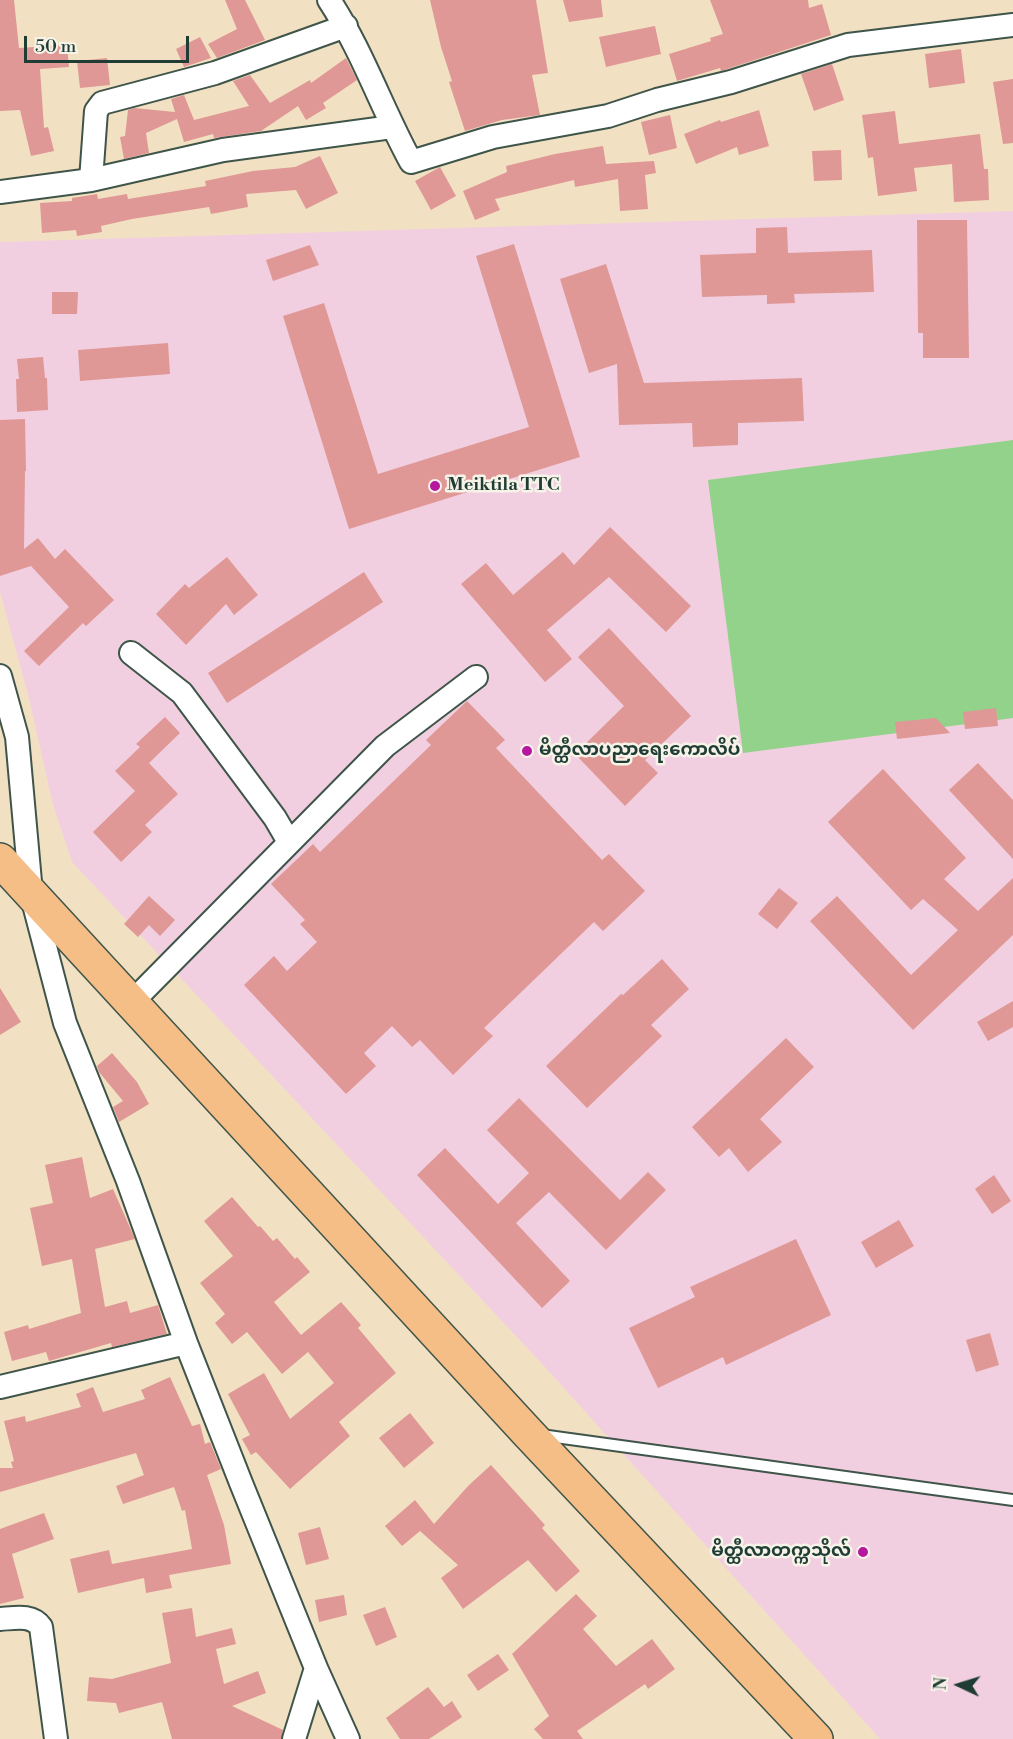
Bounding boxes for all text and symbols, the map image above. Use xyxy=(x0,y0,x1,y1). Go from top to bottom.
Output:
scale bar xyxy=(27,24,192,62)
text: 50 m xyxy=(35,35,76,58)
place label: Meiktila TTC xyxy=(447,475,560,497)
marker: Meiktila TTC xyxy=(428,479,442,493)
place label: မိတ္ထီလာပညာရေးကောလိပ် xyxy=(539,740,740,762)
marker: မိတ္ထီလာပညာရေးကောလိပ် xyxy=(520,744,534,758)
place label: မိတ္ထီလာတက္ကသိုလ် xyxy=(711,1541,851,1563)
marker: မိတ္ထီလာတက္ကသိုလ် xyxy=(856,1545,870,1559)
north arrow xyxy=(929,1655,989,1715)
text: N xyxy=(931,1677,951,1691)

